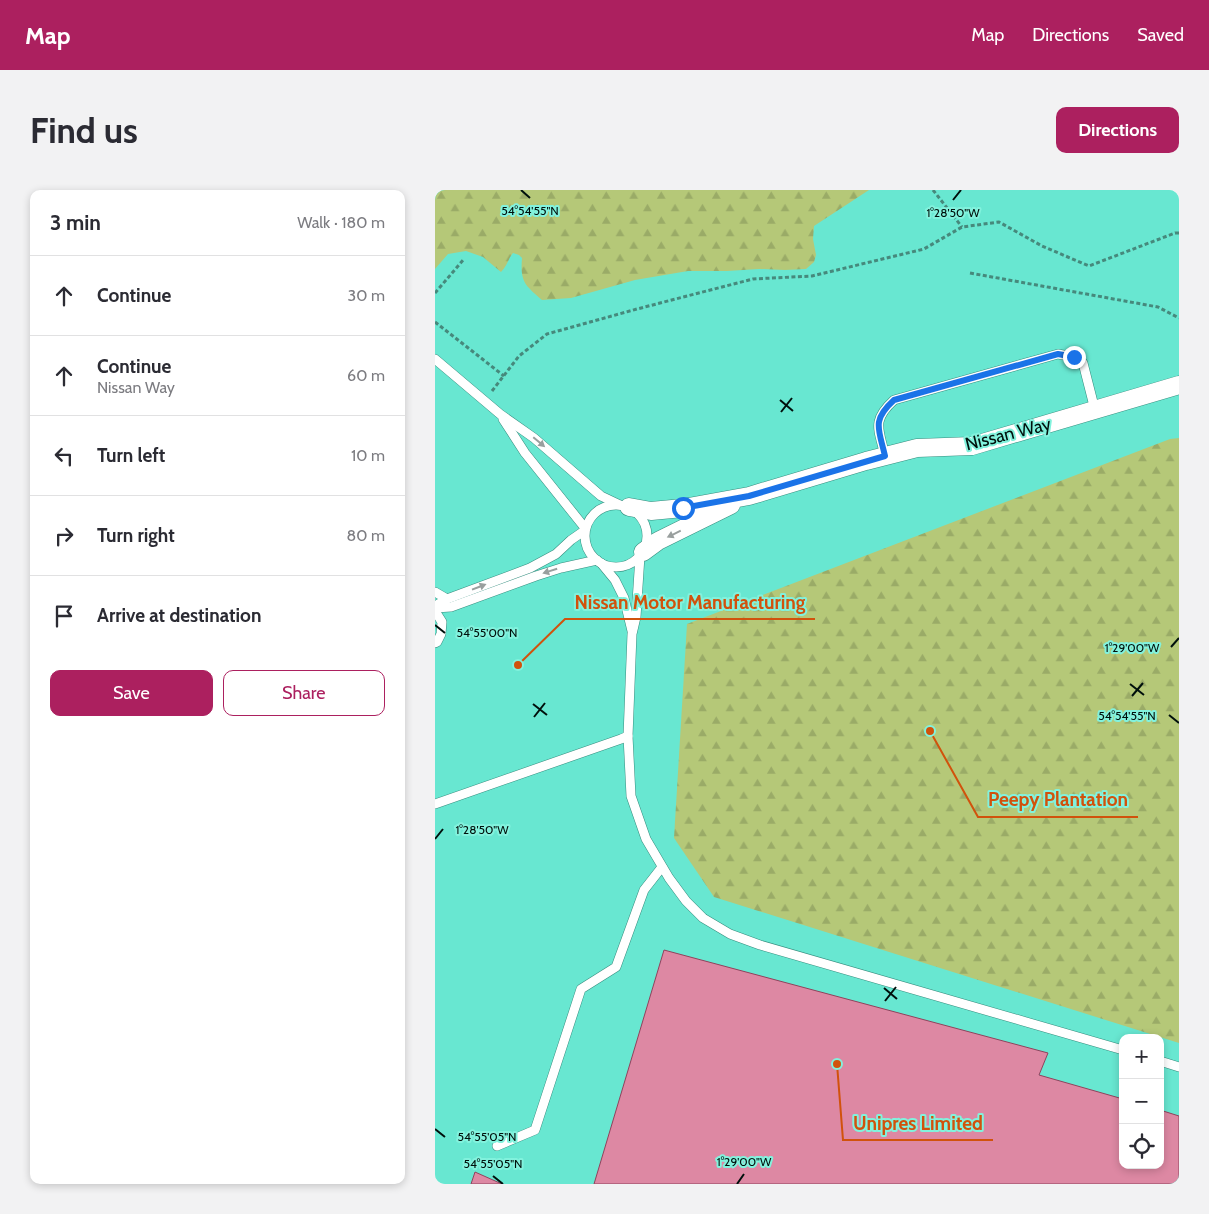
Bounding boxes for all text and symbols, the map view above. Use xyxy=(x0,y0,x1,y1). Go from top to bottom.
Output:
text: Map xyxy=(25,21,71,50)
text: Map xyxy=(971,24,1004,46)
text: Directions xyxy=(1032,24,1109,46)
text: Saved xyxy=(1137,24,1184,46)
button: Directions xyxy=(1056,107,1179,153)
text: Find us xyxy=(30,109,138,152)
text: 54°54'55"N xyxy=(501,203,559,218)
text: 1°28'50"W xyxy=(926,205,980,220)
text: 3 min xyxy=(50,210,101,235)
text: Walk · 180 m xyxy=(297,213,385,232)
icon: ahead xyxy=(50,282,78,310)
text: Continue xyxy=(97,284,171,307)
text: 30 m xyxy=(348,286,385,305)
route end xyxy=(1063,346,1086,369)
text: Continue xyxy=(97,355,171,378)
icon: ahead xyxy=(50,362,78,390)
text: 60 m xyxy=(347,366,385,385)
text: Nissan Way xyxy=(97,378,175,397)
street label: Nissan Way xyxy=(963,413,1053,455)
one-way arrow xyxy=(533,437,546,448)
icon: left xyxy=(50,442,78,470)
text: Turn left xyxy=(97,444,165,467)
text: 10 m xyxy=(351,446,385,465)
route start xyxy=(672,497,695,520)
icon: right xyxy=(50,522,78,550)
text: Turn right xyxy=(97,524,175,547)
text: 80 m xyxy=(347,526,385,545)
one-way arrow xyxy=(667,530,681,538)
one-way arrow xyxy=(542,568,557,576)
one-way arrow xyxy=(472,583,487,591)
callout: Nissan Motor Manufacturing xyxy=(565,585,815,619)
text: Nissan Motor Manufacturing xyxy=(575,591,806,614)
icon: arrive xyxy=(50,602,78,630)
text: Arrive at destination xyxy=(97,604,261,627)
text: 54°55'00"N xyxy=(457,625,517,640)
text: 1°29'00"W xyxy=(1105,640,1160,655)
button: Save xyxy=(50,670,213,716)
button: Share xyxy=(223,670,385,716)
text: 54°54'55"N xyxy=(1098,708,1156,723)
callout: Peepy Plantation xyxy=(978,783,1138,817)
text: Peepy Plantation xyxy=(988,788,1128,811)
text: 1°28'50"W xyxy=(455,822,509,837)
map controls xyxy=(1119,1034,1164,1169)
button: + xyxy=(1119,1034,1164,1079)
button: − xyxy=(1119,1079,1164,1124)
callout: Unipres Limited xyxy=(843,1106,993,1140)
text: Unipres Limited xyxy=(853,1112,983,1135)
button: locate xyxy=(1119,1124,1164,1169)
text: 54°55'05"N xyxy=(457,1129,517,1144)
text: 1°29'00"W xyxy=(717,1154,772,1169)
text: 54°55'05"N xyxy=(463,1156,523,1171)

